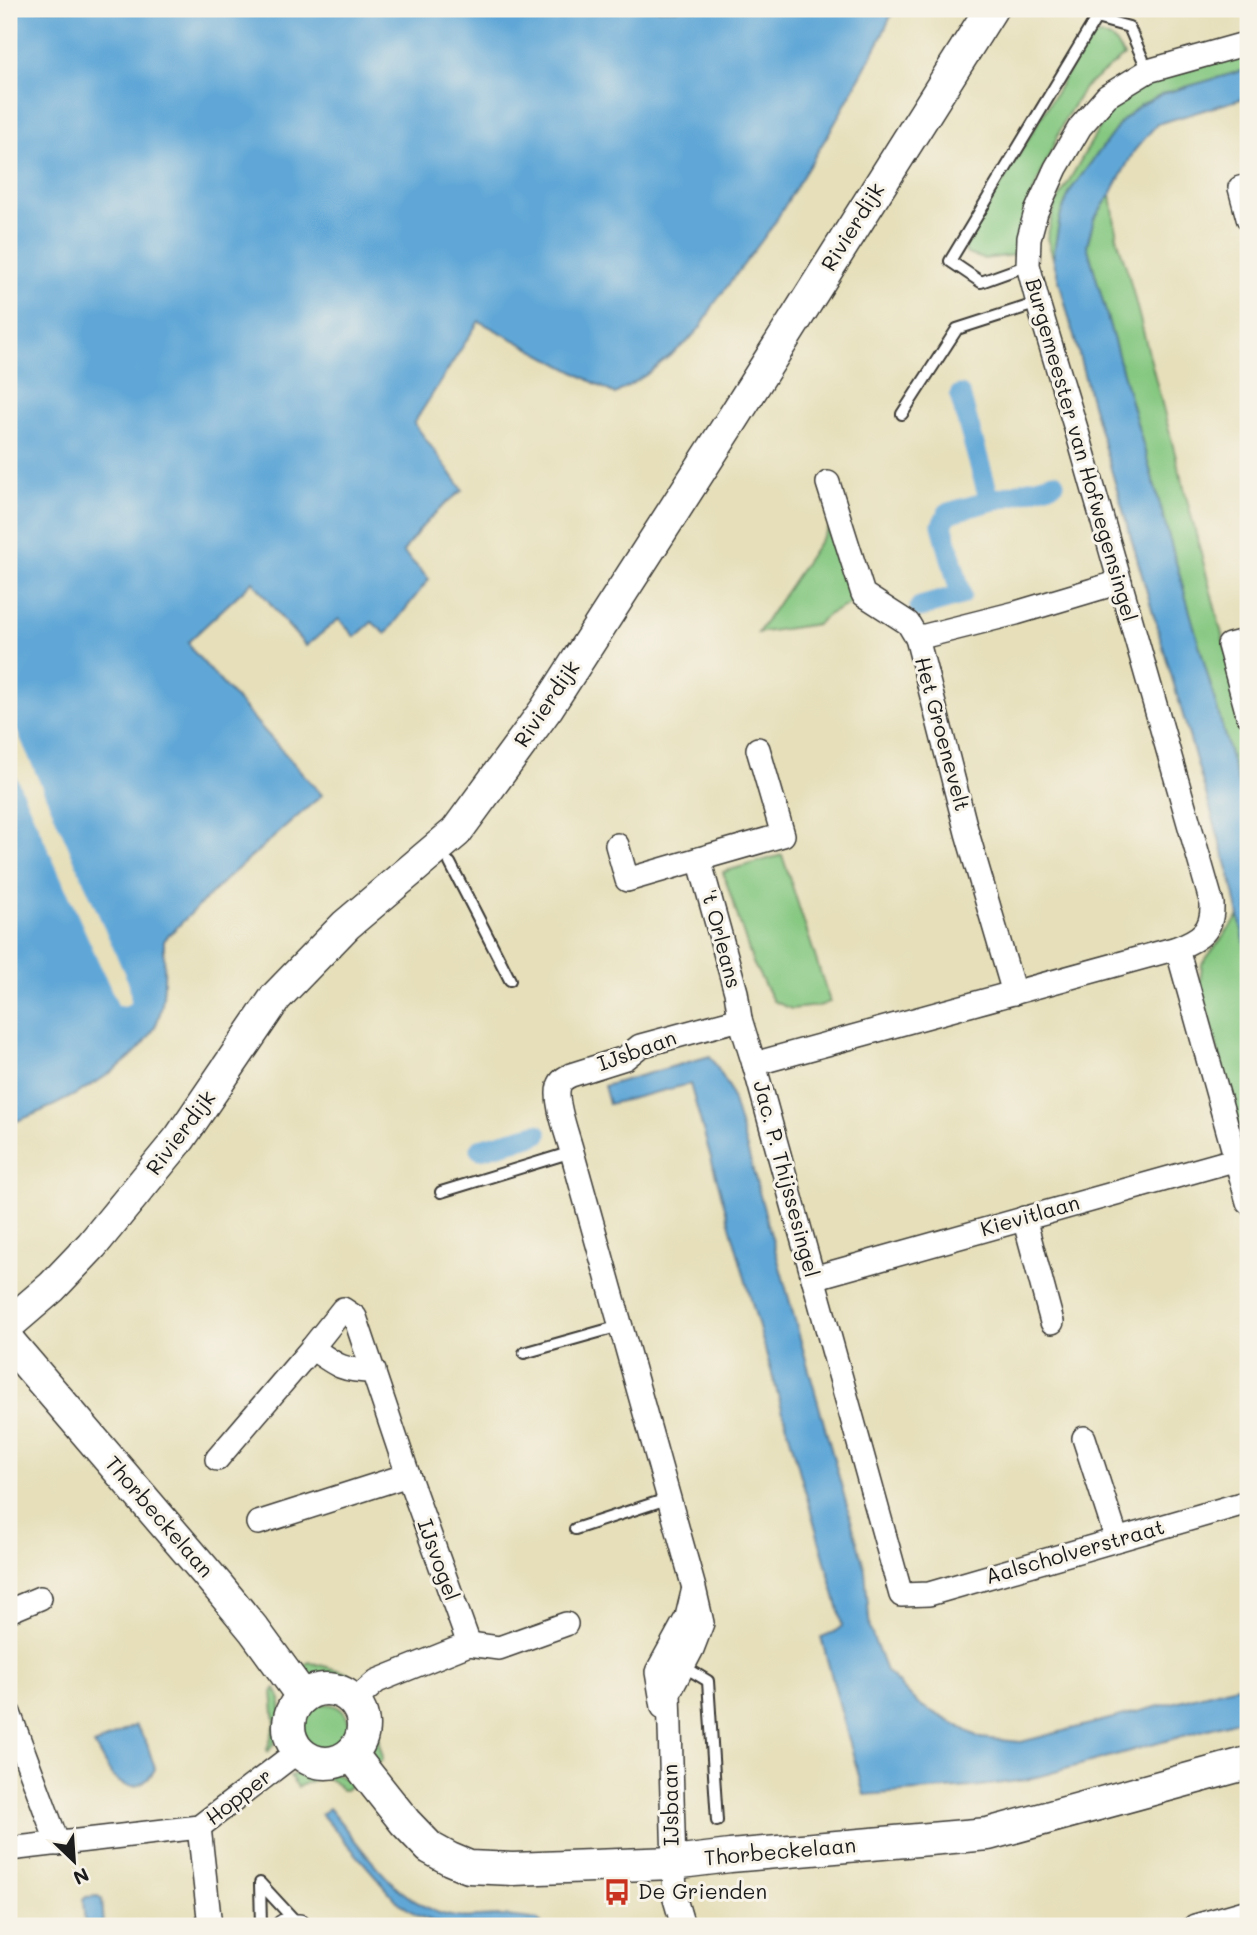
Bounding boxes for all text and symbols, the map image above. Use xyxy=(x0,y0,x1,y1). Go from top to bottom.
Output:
street label: Rivierdijk xyxy=(814,177,889,275)
street label: Burgemeester van Hofwegensingel xyxy=(1020,275,1144,624)
street label: Het Groenevelt xyxy=(910,653,977,814)
street label: Rivierdijk xyxy=(507,655,585,752)
street label: 't Orleans xyxy=(696,886,749,991)
street label: IJsbaan xyxy=(593,1023,680,1076)
street label: Jac. P. Thijssesingel xyxy=(748,1077,827,1280)
street label: Rivierdijk xyxy=(139,1084,220,1180)
street label: Kievitlaan xyxy=(977,1188,1082,1242)
street label: Thorbeckelaan xyxy=(100,1450,220,1582)
street label: Aalscholverstraat xyxy=(982,1512,1167,1589)
street label: IJsvogel xyxy=(412,1515,467,1604)
street label: Hopper xyxy=(199,1762,277,1830)
street label: IJsbaan xyxy=(655,1764,684,1846)
north arrow xyxy=(38,1826,108,1896)
street label: Thorbeckelaan xyxy=(703,1830,857,1871)
text: N xyxy=(70,1862,93,1891)
bus stop icon: De Grienden xyxy=(602,1877,632,1907)
place label: De Grienden xyxy=(638,1877,767,1904)

